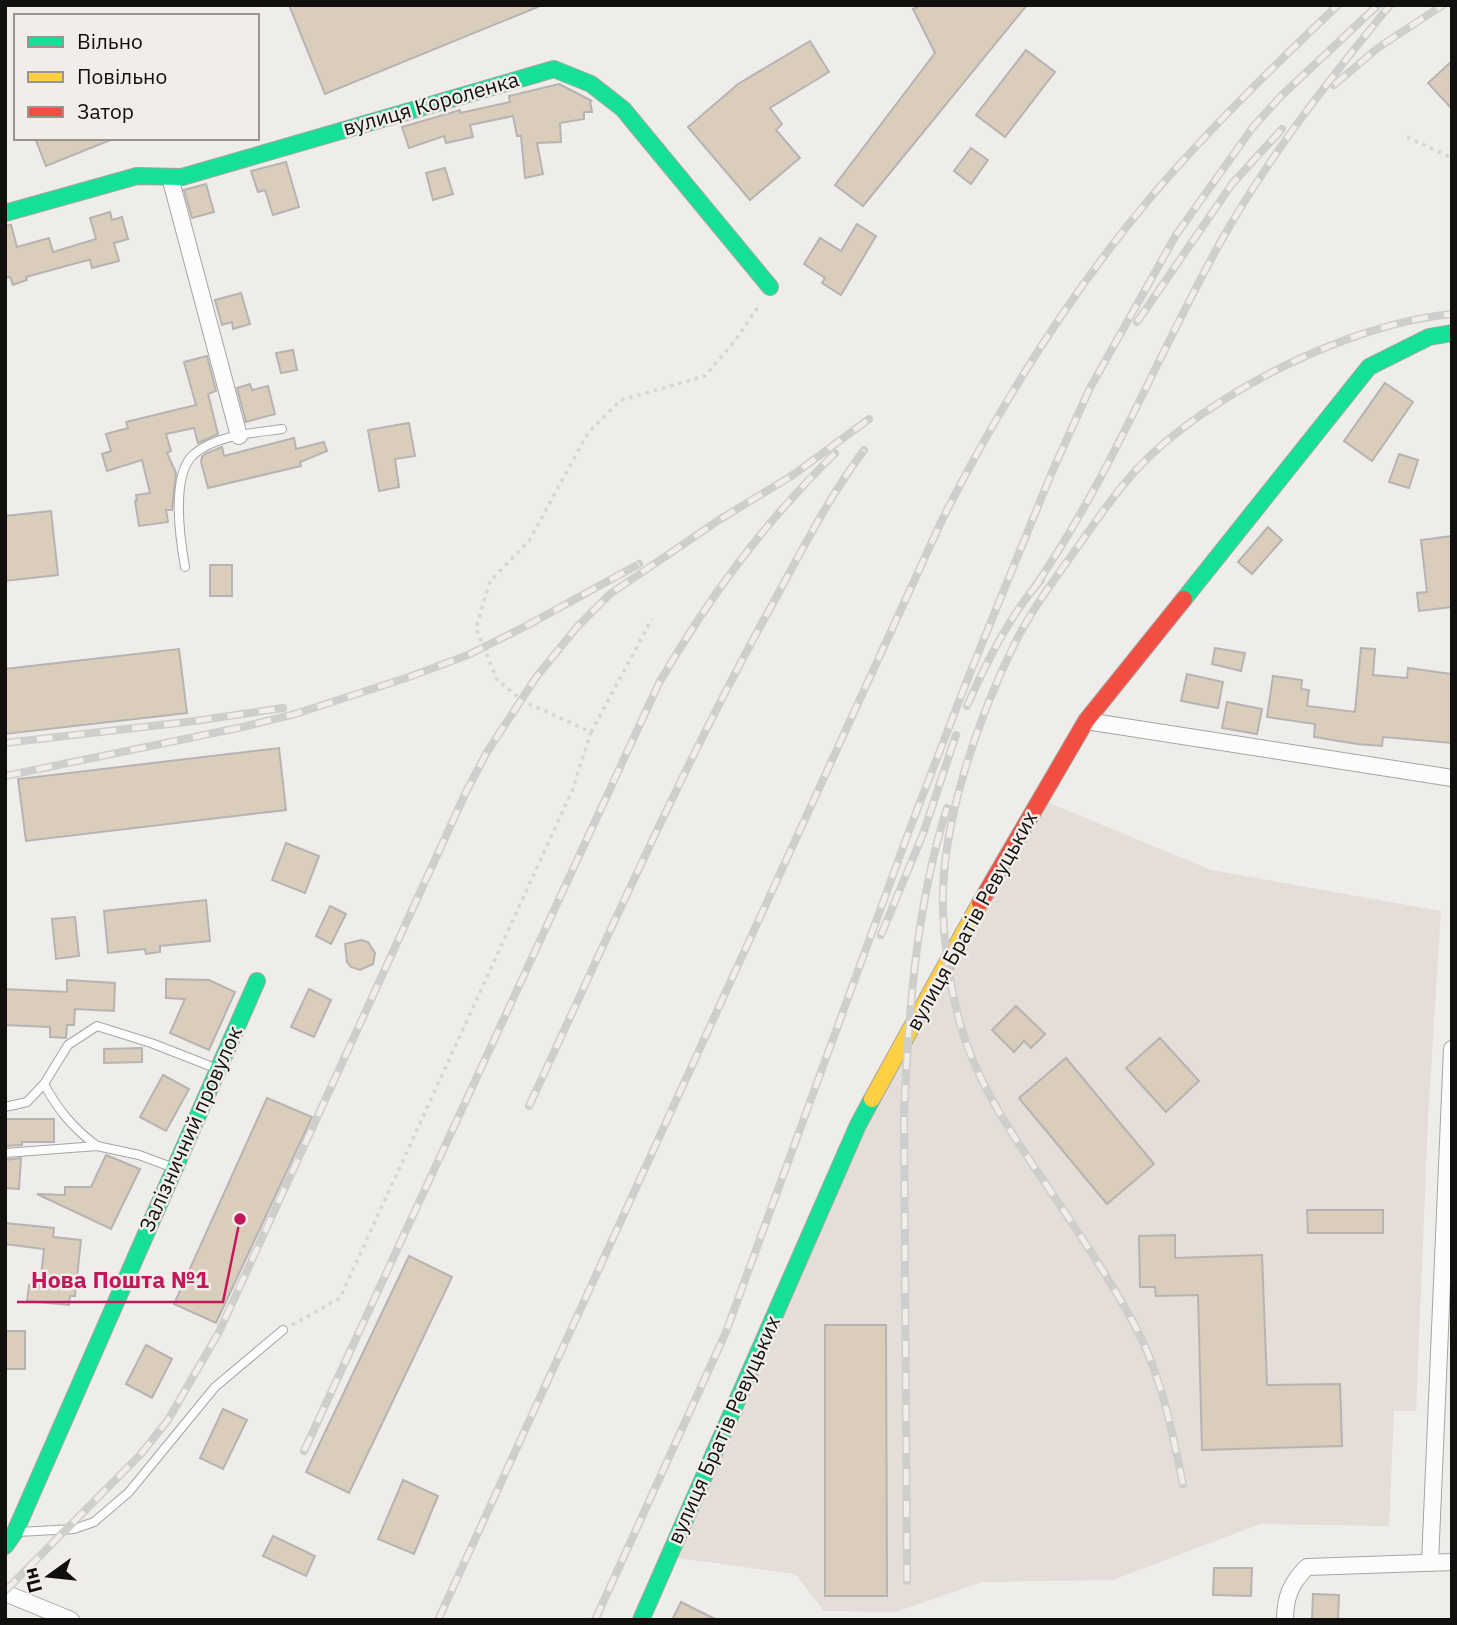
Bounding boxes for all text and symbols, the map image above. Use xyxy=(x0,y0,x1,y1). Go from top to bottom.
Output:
legend xyxy=(14,14,259,140)
text: Вільно xyxy=(77,27,143,55)
text: Повільно xyxy=(77,62,167,90)
street label: вулиця Короленка xyxy=(339,64,522,142)
text: Затор xyxy=(77,97,134,125)
street label: вулиця Братів Ревуцьких xyxy=(899,805,1043,1035)
street label: Залізничний провулок xyxy=(132,1021,248,1236)
callout: Нова Пошта №1 xyxy=(17,1258,223,1302)
text: Нова Пошта №1 xyxy=(31,1264,209,1294)
street label: вулиця Братів Ревуцьких xyxy=(660,1311,786,1548)
north arrow xyxy=(14,1541,84,1611)
text: Пн xyxy=(18,1565,47,1596)

